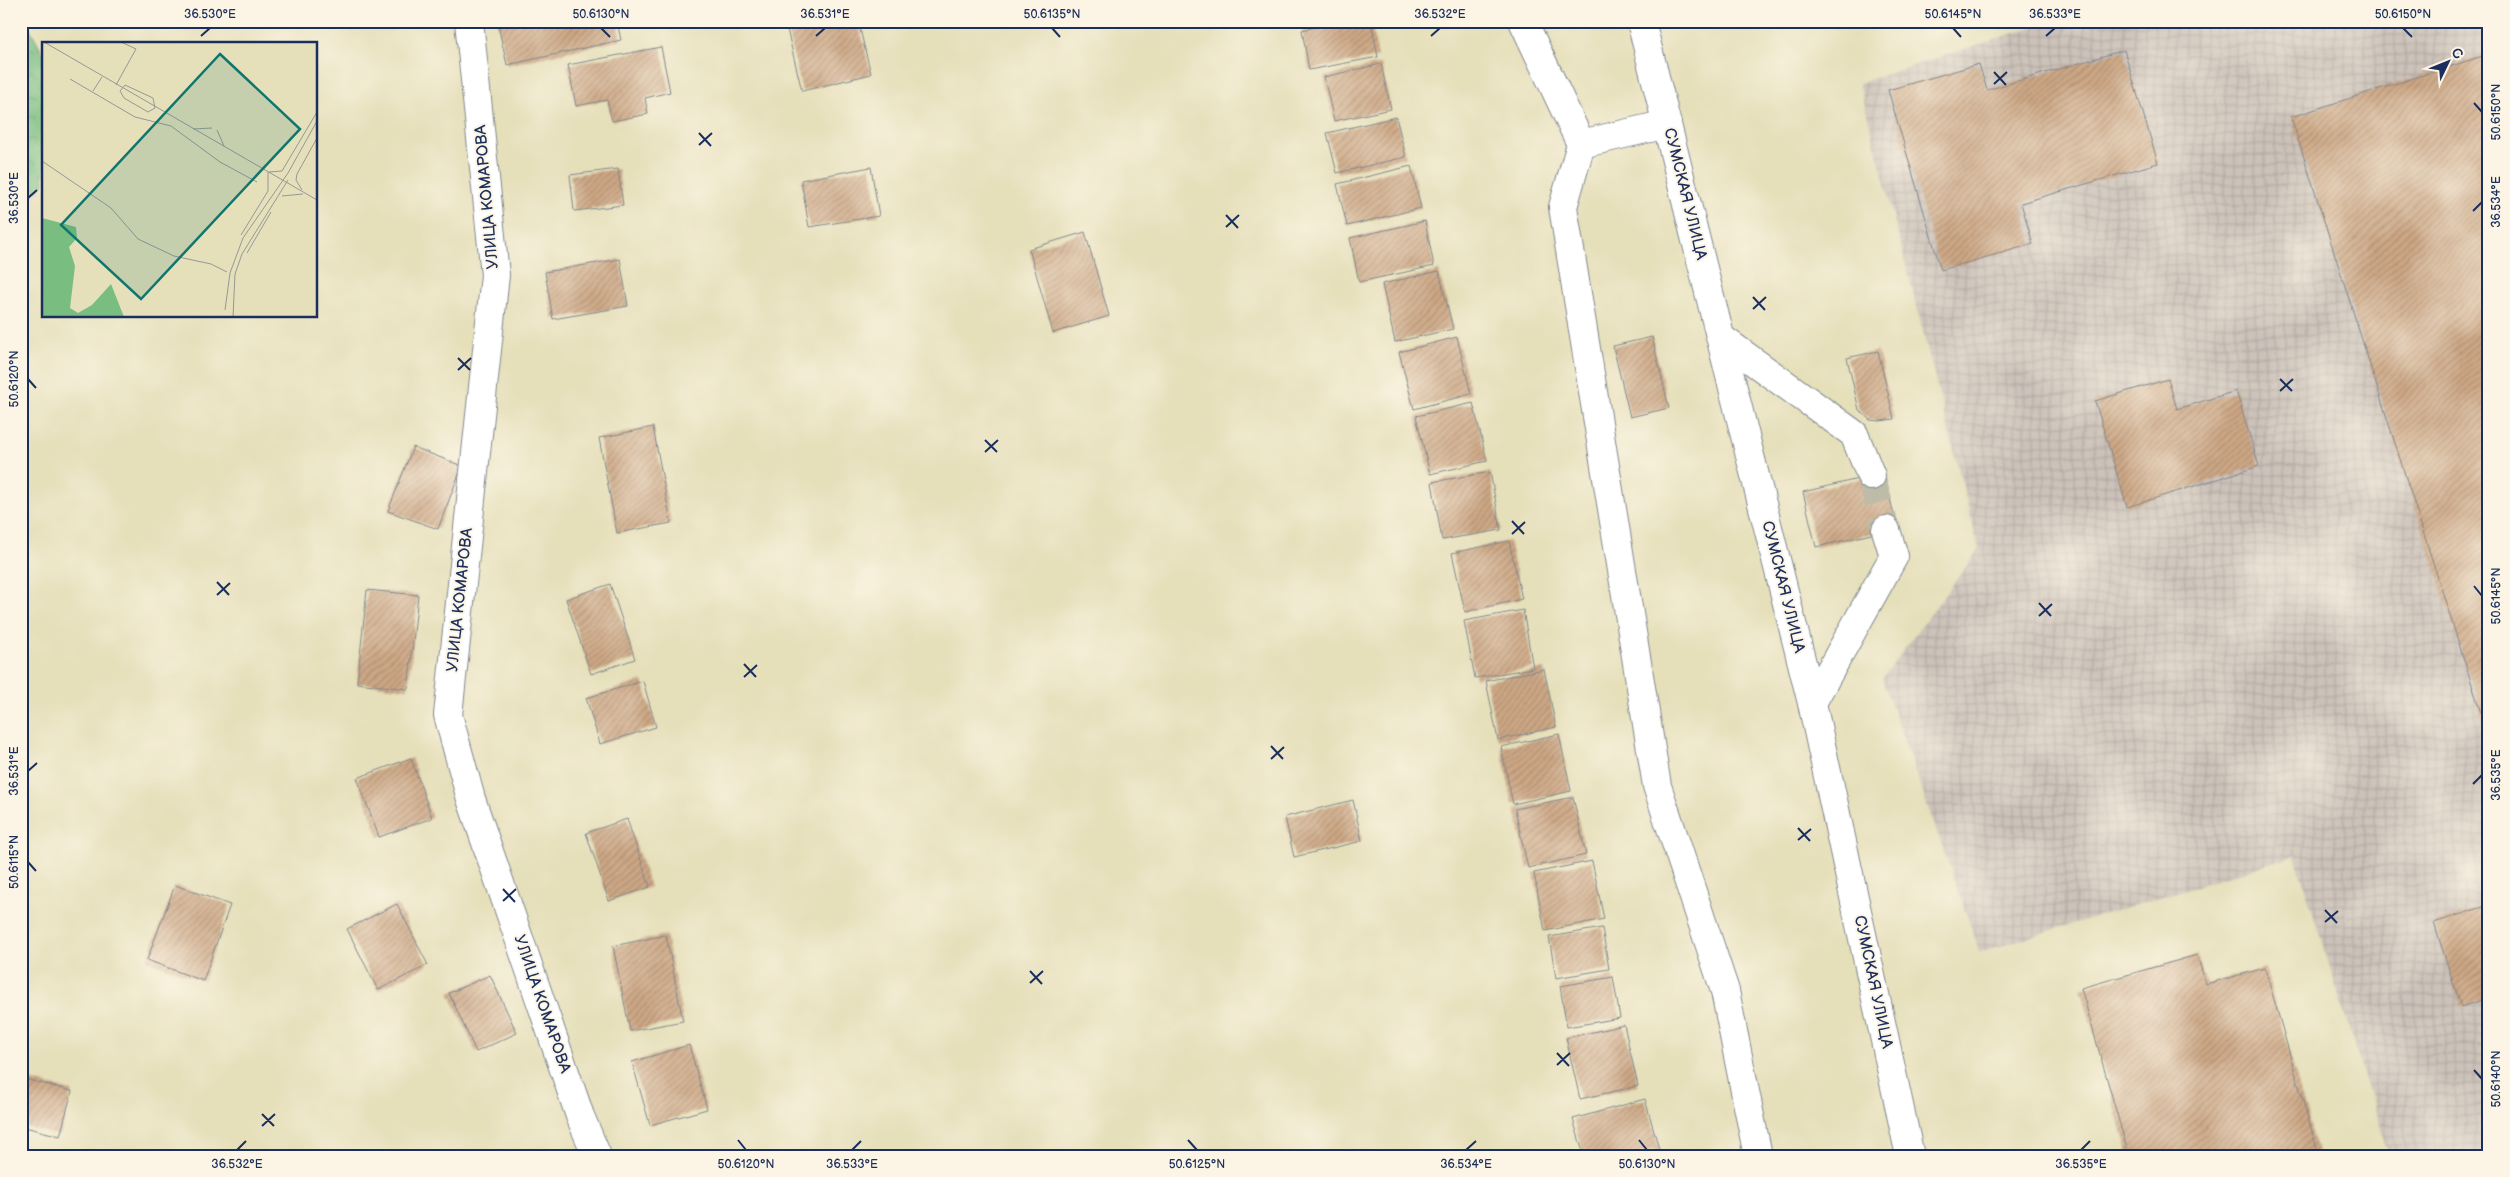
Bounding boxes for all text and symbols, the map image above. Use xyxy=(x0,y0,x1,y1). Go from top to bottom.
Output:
text: 36.530°E xyxy=(184,7,236,22)
text: 50.6130°N xyxy=(572,7,630,22)
text: 36.531°E xyxy=(800,7,850,22)
text: 50.6135°N xyxy=(1024,7,1080,22)
text: 36.532°E xyxy=(1414,7,1466,22)
text: 50.6145°N xyxy=(1925,7,1981,22)
text: 36.533°E xyxy=(2029,7,2081,22)
text: 50.6150°N xyxy=(2375,7,2431,22)
north arrow xyxy=(2422,38,2472,88)
inset map xyxy=(42,42,318,318)
text: С xyxy=(2448,44,2467,63)
text: 50.6150°N xyxy=(2489,84,2504,140)
street label: УЛИЦА КОМАРОВА xyxy=(471,124,503,270)
street label: СУМСКАЯ УЛИЦА xyxy=(1659,126,1711,262)
text: 36.530°E xyxy=(7,172,22,224)
text: 36.534°E xyxy=(2489,176,2504,228)
text: 50.6120°N xyxy=(7,351,22,407)
street label: СУМСКАЯ УЛИЦА xyxy=(1757,519,1809,655)
street label: УЛИЦА КОМАРОВА xyxy=(443,527,477,673)
text: 50.6145°N xyxy=(2489,568,2504,624)
text: 36.531°E xyxy=(7,746,22,796)
text: 36.535°E xyxy=(2489,749,2504,801)
text: 50.6115°N xyxy=(7,835,22,889)
street label: СУМСКАЯ УЛИЦА xyxy=(1850,914,1896,1050)
street label: УЛИЦА КОМАРОВА xyxy=(509,932,575,1076)
text: 50.6140°N xyxy=(2489,1050,2504,1108)
text: 36.532°E xyxy=(211,1157,263,1172)
text: 50.6120°N xyxy=(718,1157,774,1172)
text: 36.533°E xyxy=(826,1157,878,1172)
text: 50.6125°N xyxy=(1169,1157,1225,1172)
text: 36.534°E xyxy=(1440,1157,1492,1172)
text: 50.6130°N xyxy=(1618,1157,1676,1172)
text: 36.535°E xyxy=(2055,1157,2107,1172)

